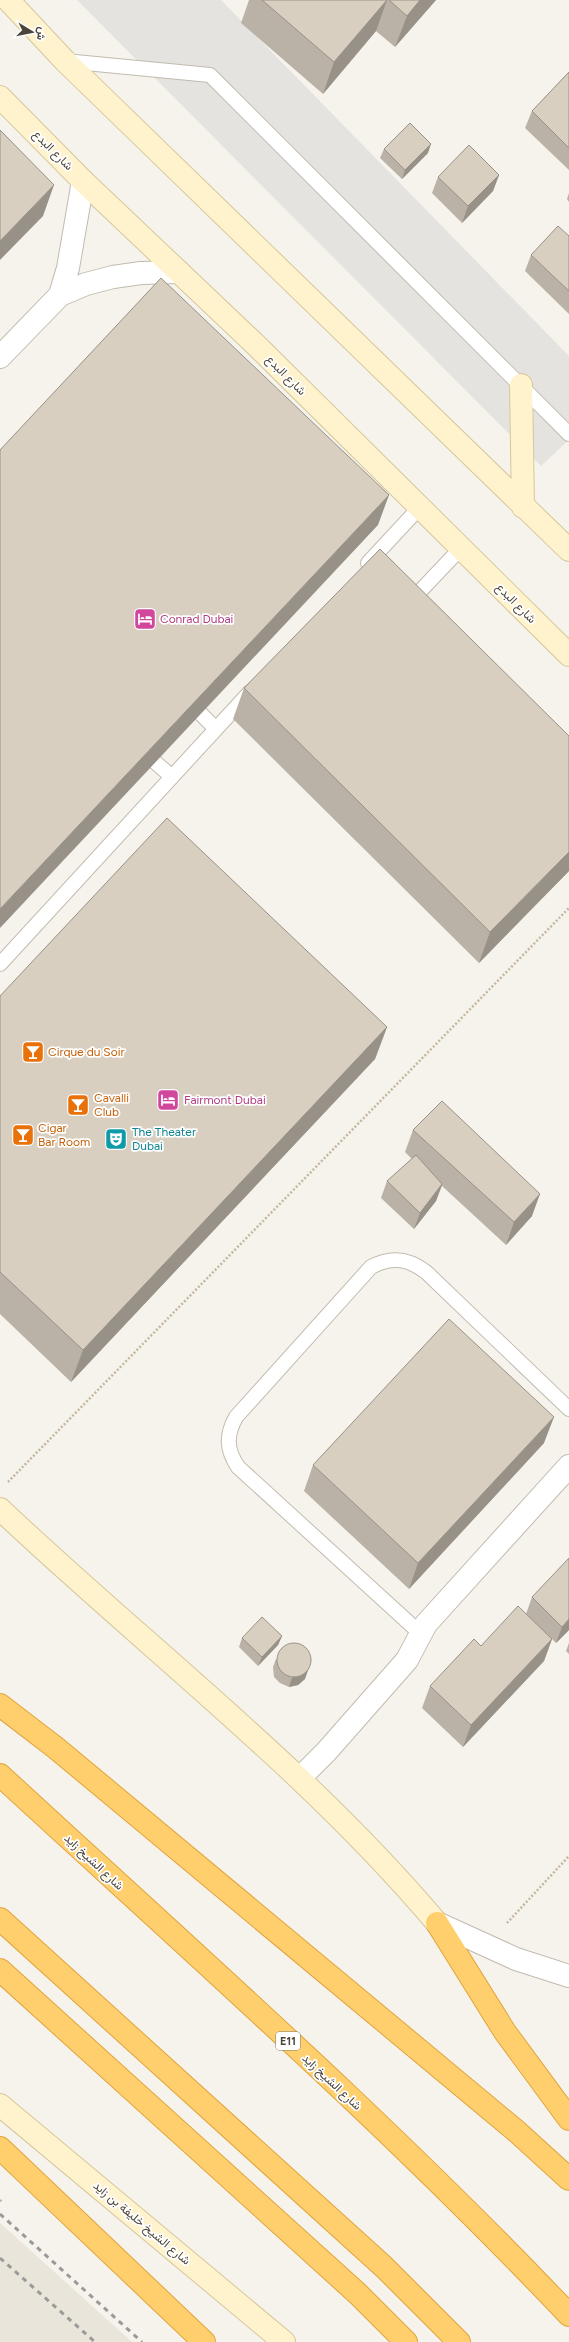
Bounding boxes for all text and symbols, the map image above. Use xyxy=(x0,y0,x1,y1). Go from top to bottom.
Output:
north arrow xyxy=(12,12,52,52)
text: ش xyxy=(34,26,49,41)
street label: شارع البدع xyxy=(28,127,76,175)
street label: شارع البدع xyxy=(261,352,309,400)
street label: شارع البدع xyxy=(491,580,539,628)
hotel icon: Conrad Dubai xyxy=(132,606,158,632)
place label: Conrad Dubai xyxy=(160,612,233,626)
bar icon: Cirque du Soir xyxy=(20,1039,46,1065)
place label: Cirque du Soir xyxy=(48,1045,125,1059)
hotel icon: Fairmont Dubai xyxy=(155,1087,181,1113)
place label: Cavalli Club xyxy=(94,1091,129,1119)
bar icon: Cavalli Club xyxy=(65,1092,91,1118)
place label: Fairmont Dubai xyxy=(184,1093,266,1107)
place label: Cigar Bar Room xyxy=(38,1121,90,1149)
bar icon: Cigar Bar Room xyxy=(10,1122,36,1148)
place label: The Theater Dubai xyxy=(132,1125,196,1153)
theatre icon: The Theater Dubai xyxy=(103,1126,129,1152)
street label: شارع الشيخ زايد xyxy=(60,1831,127,1894)
road number: E11 xyxy=(276,2032,300,2050)
street label: شارع الشيخ زايد xyxy=(298,2051,365,2114)
street label: شارع الشيخ خليفة بن زايد xyxy=(89,2178,193,2269)

